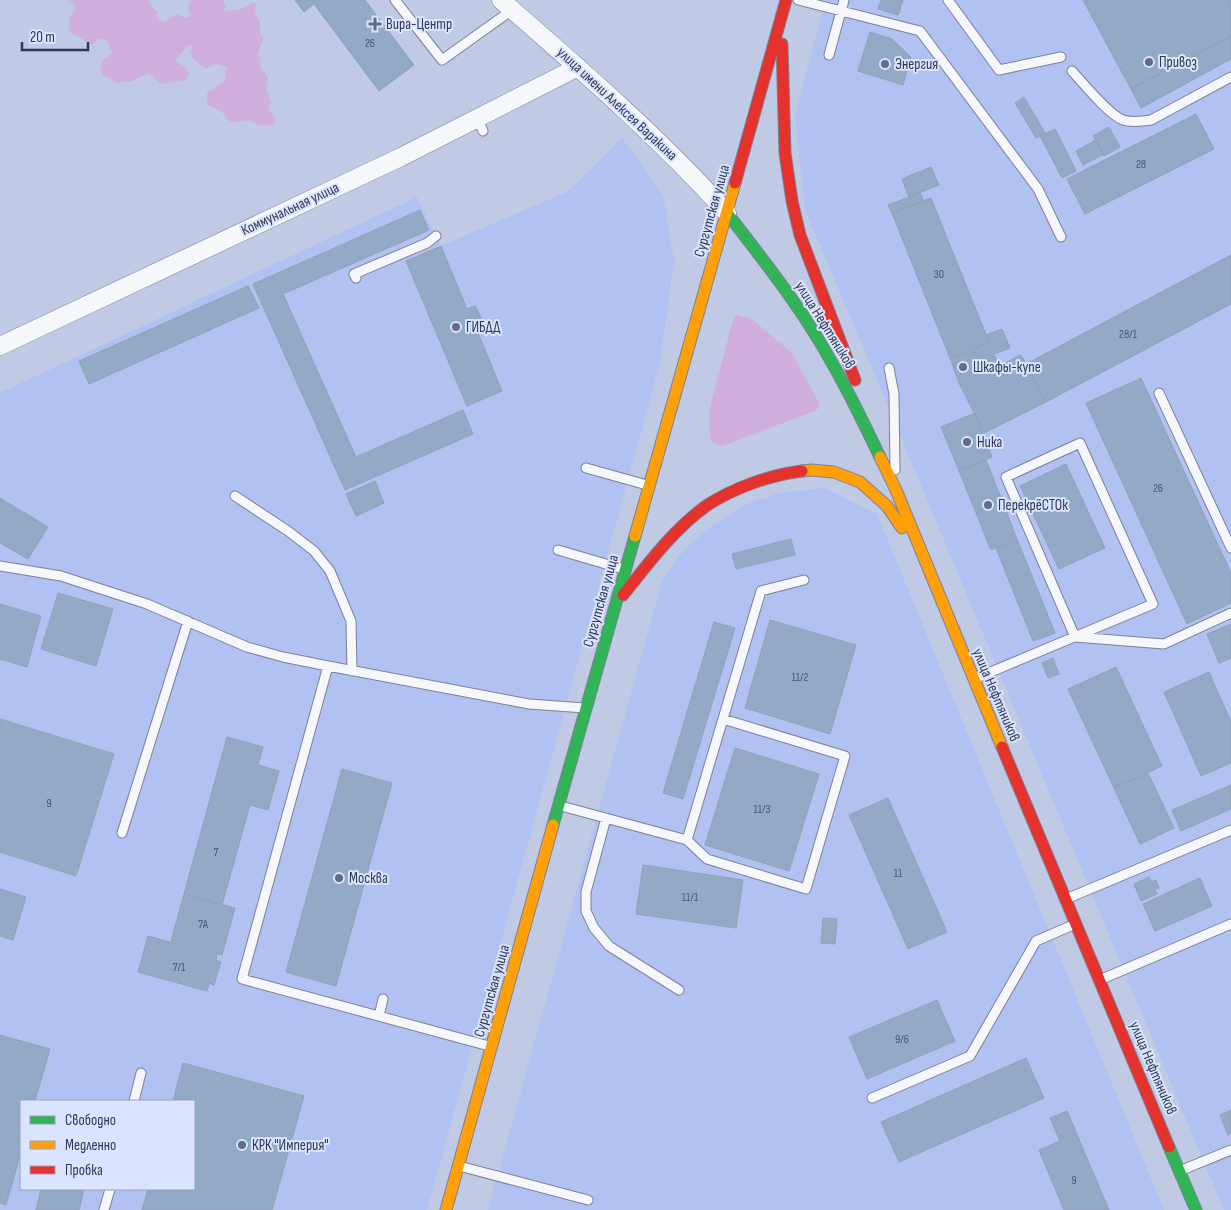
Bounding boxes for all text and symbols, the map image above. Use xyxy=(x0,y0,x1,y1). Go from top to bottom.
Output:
place label: Вира-Центр xyxy=(386,15,452,34)
marker: Вира-Центр xyxy=(368,17,382,31)
scale bar xyxy=(22,20,89,52)
text: 20 m xyxy=(30,28,55,47)
house number: 26 xyxy=(365,36,375,51)
street label: улица имени Алексея Варакина xyxy=(553,43,682,165)
place label: Привоз xyxy=(1159,53,1197,72)
place label: Энергия xyxy=(895,55,938,74)
marker: Привоз xyxy=(1143,56,1155,68)
marker: Энергия xyxy=(879,58,891,70)
house number: 28 xyxy=(1136,157,1146,172)
street label: Сургутская улица xyxy=(690,162,734,259)
street label: Коммунальная улица xyxy=(238,178,342,240)
house number: 30 xyxy=(934,267,944,282)
street label: улица Нефтяников xyxy=(791,278,859,372)
place label: ГИБДД xyxy=(466,318,501,337)
marker: ГИБДД xyxy=(450,321,462,333)
house number: 28/1 xyxy=(1119,327,1138,342)
place label: Шкафы-купе xyxy=(973,358,1041,377)
marker: Шкафы-купе xyxy=(957,361,969,373)
place label: Ника xyxy=(977,433,1002,452)
marker: Ника xyxy=(961,436,973,448)
house number: 26 xyxy=(1153,481,1163,496)
place label: ПерекрёСТОк xyxy=(998,496,1068,515)
marker: ПерекрёСТОк xyxy=(982,499,994,511)
street label: Сургутская улица xyxy=(579,552,623,649)
street label: улица Нефтяников xyxy=(968,646,1024,744)
house number: 11/2 xyxy=(791,670,809,685)
house number: 9 xyxy=(46,796,52,811)
house number: 11/3 xyxy=(753,802,771,817)
house number: 7 xyxy=(214,845,219,860)
house number: 11 xyxy=(894,866,903,881)
place label: Москва xyxy=(349,869,388,888)
marker: Москва xyxy=(333,872,345,884)
house number: 11/1 xyxy=(682,890,699,905)
house number: 7А xyxy=(198,917,209,932)
street label: Сургутская улица xyxy=(470,942,514,1039)
house number: 7/1 xyxy=(173,960,186,975)
street label: улица Нефтяников xyxy=(1125,1019,1181,1117)
house number: 9/6 xyxy=(895,1032,909,1047)
legend xyxy=(20,1100,195,1190)
text: Свободно xyxy=(65,1111,116,1130)
text: Медленно xyxy=(65,1136,116,1155)
place label: КРК "Империя" xyxy=(252,1136,329,1155)
marker: КРК "Империя" xyxy=(236,1139,248,1151)
text: Пробка xyxy=(65,1161,103,1180)
house number: 9 xyxy=(1071,1173,1077,1188)

